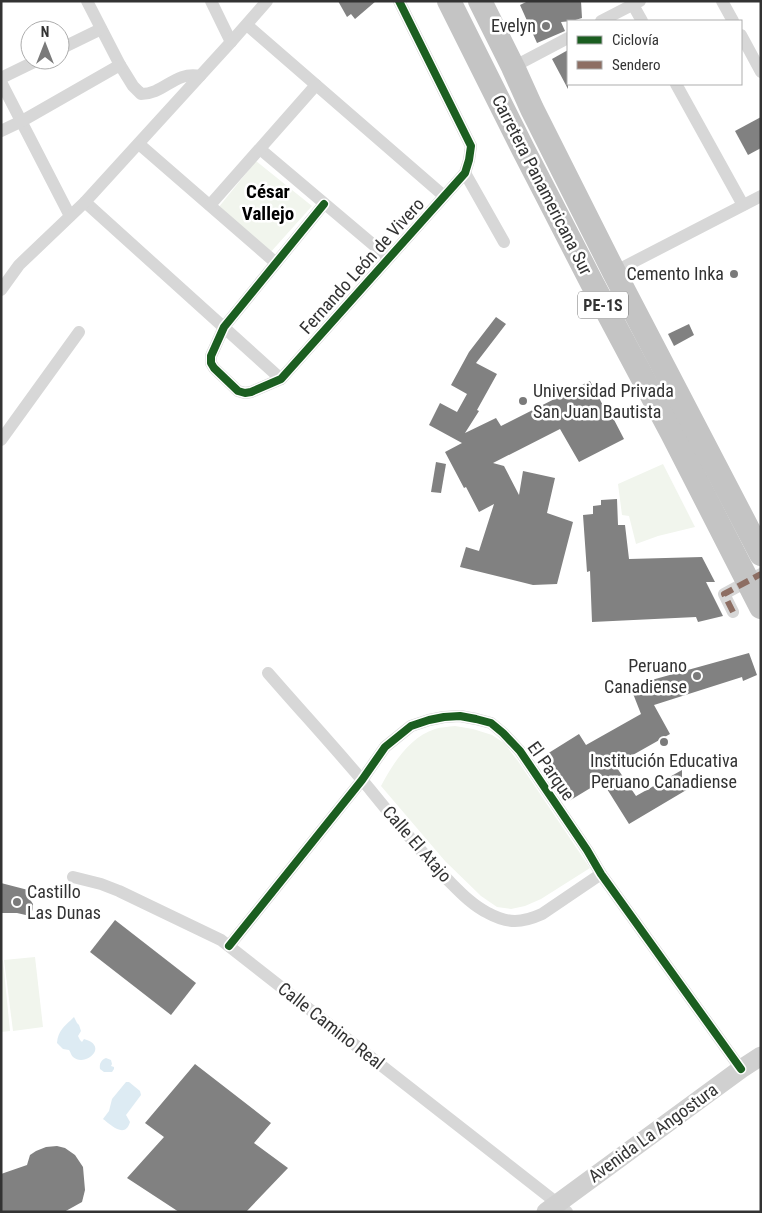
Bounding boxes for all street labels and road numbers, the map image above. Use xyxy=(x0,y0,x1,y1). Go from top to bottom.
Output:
street label: Carretera Panamericana Sur xyxy=(488,91,597,279)
street label: Fernando León de Vivero xyxy=(295,193,428,338)
road number: PE-1S xyxy=(578,292,628,318)
street label: El Parque xyxy=(524,737,579,804)
street label: Calle El Atajo xyxy=(379,801,456,886)
street label: Calle Camino Real xyxy=(274,978,389,1074)
street label: Avenida La Angostura xyxy=(584,1079,722,1187)

